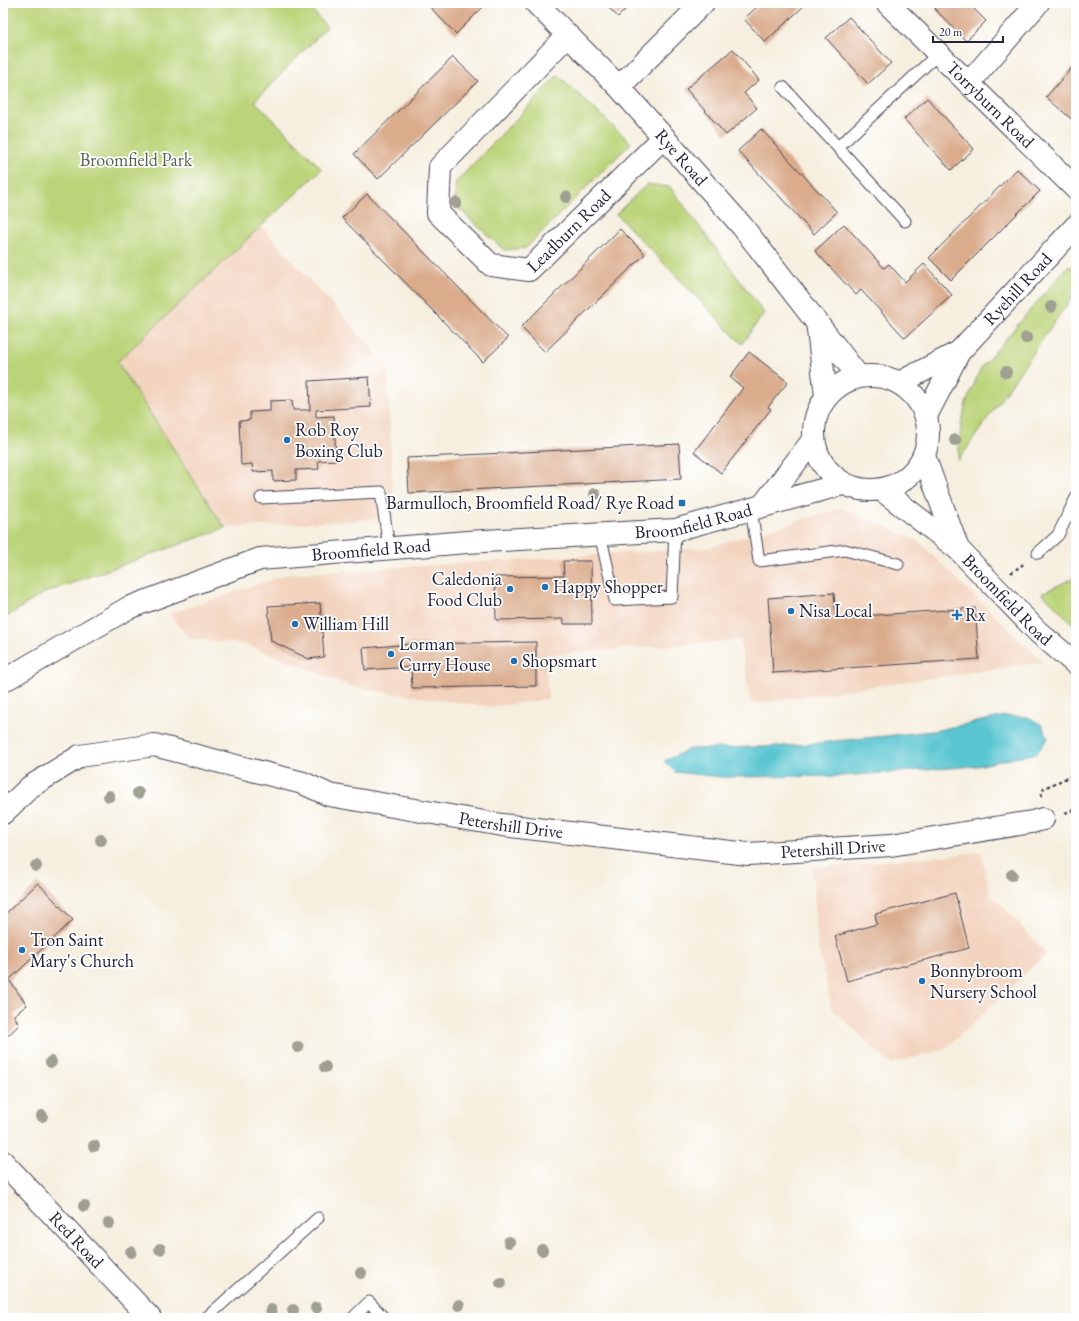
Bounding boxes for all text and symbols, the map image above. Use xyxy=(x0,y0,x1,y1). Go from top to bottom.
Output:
scale bar xyxy=(933,18,1003,44)
text: 20 m xyxy=(939,24,963,40)
street label: Torryburn Road xyxy=(942,56,1040,153)
street label: Rye Road xyxy=(650,124,714,191)
park label: Broomfield Park xyxy=(80,148,193,171)
street label: Leadburn Road xyxy=(521,183,616,277)
street label: Ryehill Road xyxy=(978,247,1057,330)
place label: Rob Roy Boxing Club xyxy=(295,418,383,462)
marker: Rob Roy Boxing Club xyxy=(282,435,292,445)
place label: Barmulloch, Broomfield Road/ Rye Road xyxy=(386,491,675,514)
street label: Broomfield Road xyxy=(634,497,755,543)
marker: Barmulloch, Broomfield Road/ Rye Road xyxy=(677,498,687,508)
street label: Broomfield Road xyxy=(311,533,432,566)
street label: Broomfield Road xyxy=(958,549,1058,651)
place label: Caledonia Food Club xyxy=(427,567,503,611)
place label: Happy Shopper xyxy=(553,575,663,598)
marker: Happy Shopper xyxy=(540,582,550,592)
marker: Caledonia Food Club xyxy=(505,584,515,594)
place label: Nisa Local xyxy=(799,599,872,622)
place label: Rx xyxy=(965,603,986,626)
marker: Nisa Local xyxy=(786,606,796,616)
marker: Rx xyxy=(952,610,962,620)
place label: William Hill xyxy=(303,612,389,635)
marker: William Hill xyxy=(290,619,300,629)
place label: Lorman Curry House xyxy=(399,632,491,676)
marker: Lorman Curry House xyxy=(386,649,396,659)
place label: Shopsmart xyxy=(522,649,597,672)
marker: Shopsmart xyxy=(509,656,519,666)
street label: Petershill Drive xyxy=(457,806,564,843)
street label: Petershill Drive xyxy=(780,833,886,863)
place label: Tron Saint Mary's Church xyxy=(30,928,134,972)
marker: Tron Saint Mary's Church xyxy=(17,945,27,955)
place label: Bonnybroom Nursery School xyxy=(930,959,1037,1003)
marker: Bonnybroom Nursery School xyxy=(917,976,927,986)
street label: Red Road xyxy=(44,1206,110,1274)

